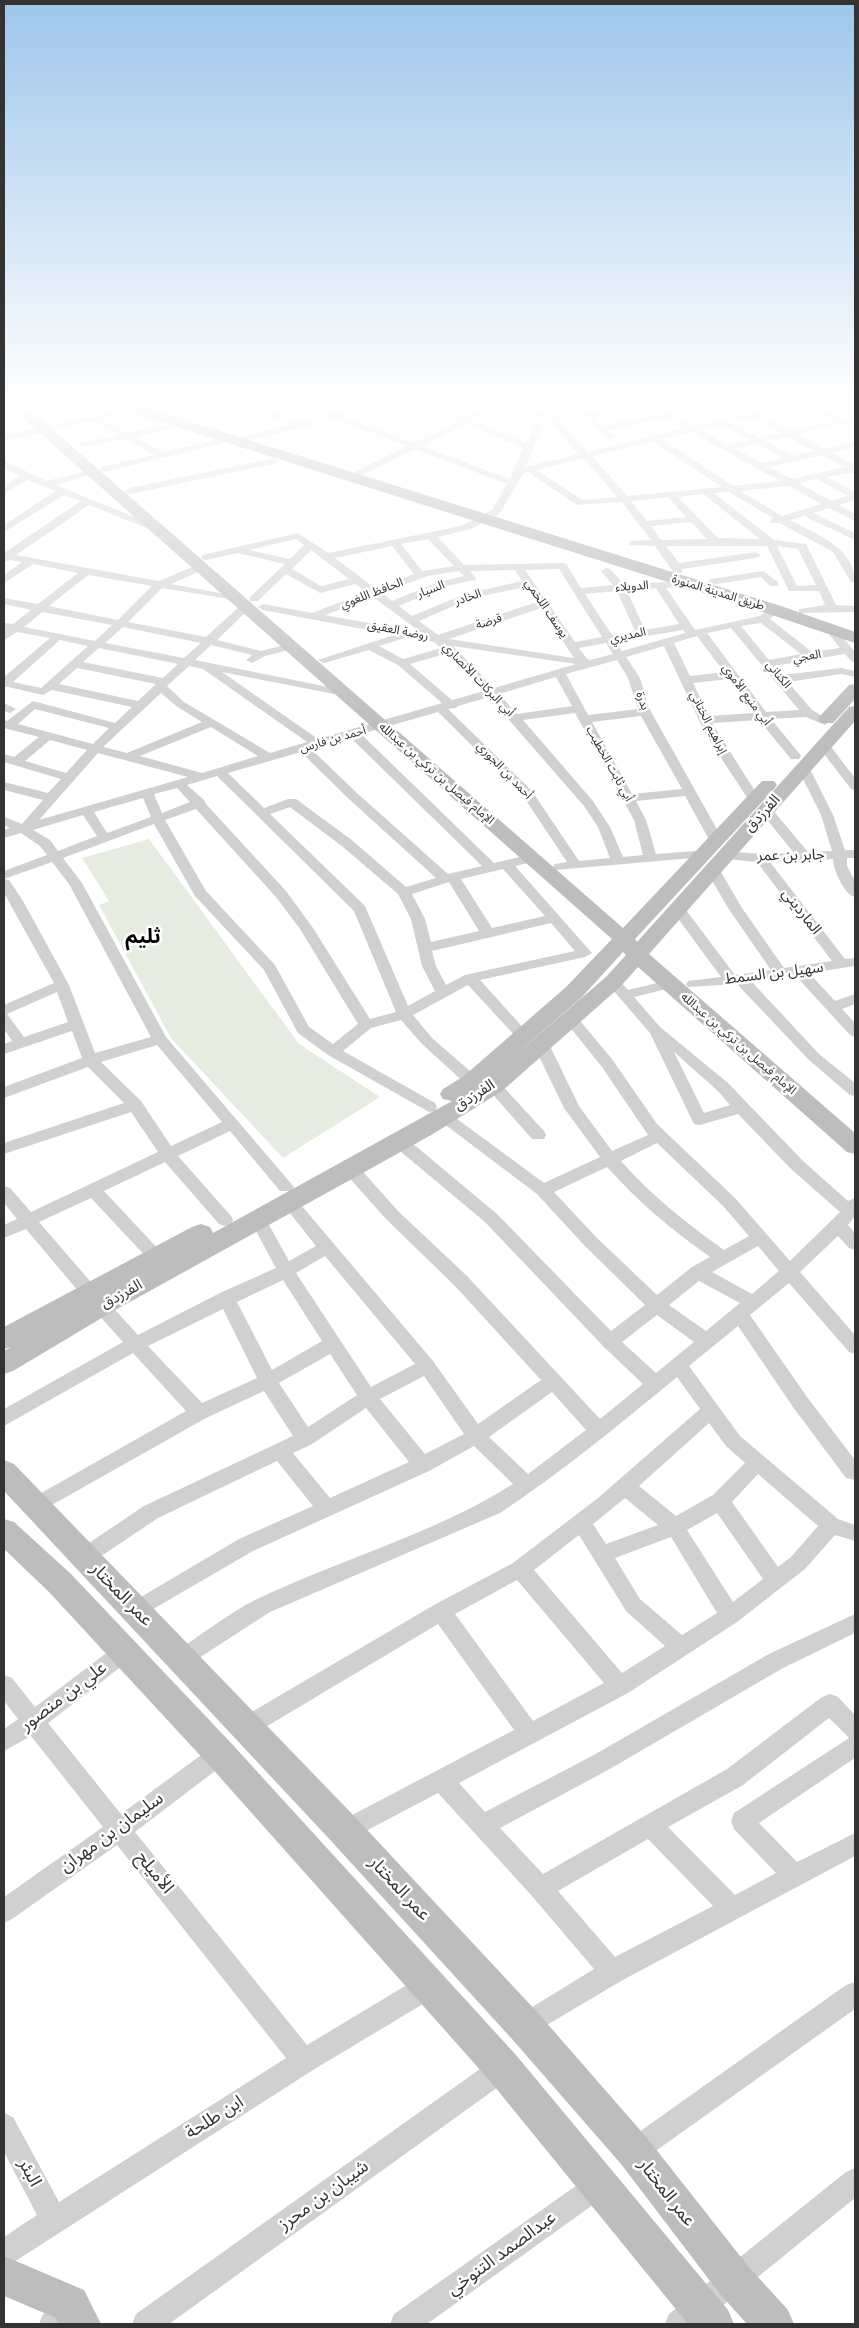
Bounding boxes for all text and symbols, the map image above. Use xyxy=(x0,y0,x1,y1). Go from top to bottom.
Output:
street label: طريق المدينة المنورة xyxy=(670,572,766,614)
street label: الحافظ اللغوي xyxy=(339,575,405,613)
street label: يوسف اللخمي xyxy=(521,577,571,641)
street label: السيار xyxy=(415,578,447,602)
street label: الدويلاء xyxy=(615,579,649,595)
street label: الخادر xyxy=(453,587,483,609)
street label: قرضة xyxy=(474,611,504,633)
street label: روضة العقيق xyxy=(366,618,430,644)
street label: المديري xyxy=(609,625,647,647)
street label: أبي البركات الأنصاري xyxy=(439,640,517,720)
street label: العجي xyxy=(792,647,822,667)
street label: الكناني xyxy=(762,658,794,692)
street label: أبي منيع الأموي xyxy=(718,662,774,728)
street label: إبراهيم الختاني xyxy=(686,689,730,757)
street label: بدرة xyxy=(632,690,652,712)
street label: الإمام فيصل بن تركي بن عبدالله xyxy=(375,720,497,828)
street label: أحمد بن فارس xyxy=(298,724,368,756)
street label: أبي ثابت الخطيب xyxy=(582,724,636,804)
street label: أحمد بن الجوري xyxy=(473,739,535,803)
street label: الفرزدق xyxy=(741,791,785,837)
street label: جابر بن عمر xyxy=(757,846,825,866)
street label: المارديني xyxy=(777,885,825,939)
district label: ثليم xyxy=(125,926,161,950)
street label: سهيل بن السمط xyxy=(723,959,825,989)
street label: الإمام فيصل بن تركي بن عبدالله xyxy=(677,990,799,1098)
street label: الفرزدق xyxy=(451,1076,499,1116)
street label: الفرزدق xyxy=(98,1276,146,1314)
street label: عمر المختار xyxy=(85,1559,157,1631)
street label: علي بن منصور xyxy=(17,1658,111,1736)
street label: سليمان بن مهران xyxy=(56,1788,168,1878)
street label: الأميلح xyxy=(131,1848,177,1898)
street label: عمر المختار xyxy=(364,1852,434,1926)
street label: ابن طلحة xyxy=(182,2092,248,2144)
street label: البئر xyxy=(13,2155,45,2191)
street label: عمر المختار xyxy=(633,2155,699,2231)
street label: شيبان بن محرز xyxy=(275,2156,373,2236)
street label: عبدالصمد التنوخي xyxy=(443,2207,561,2301)

